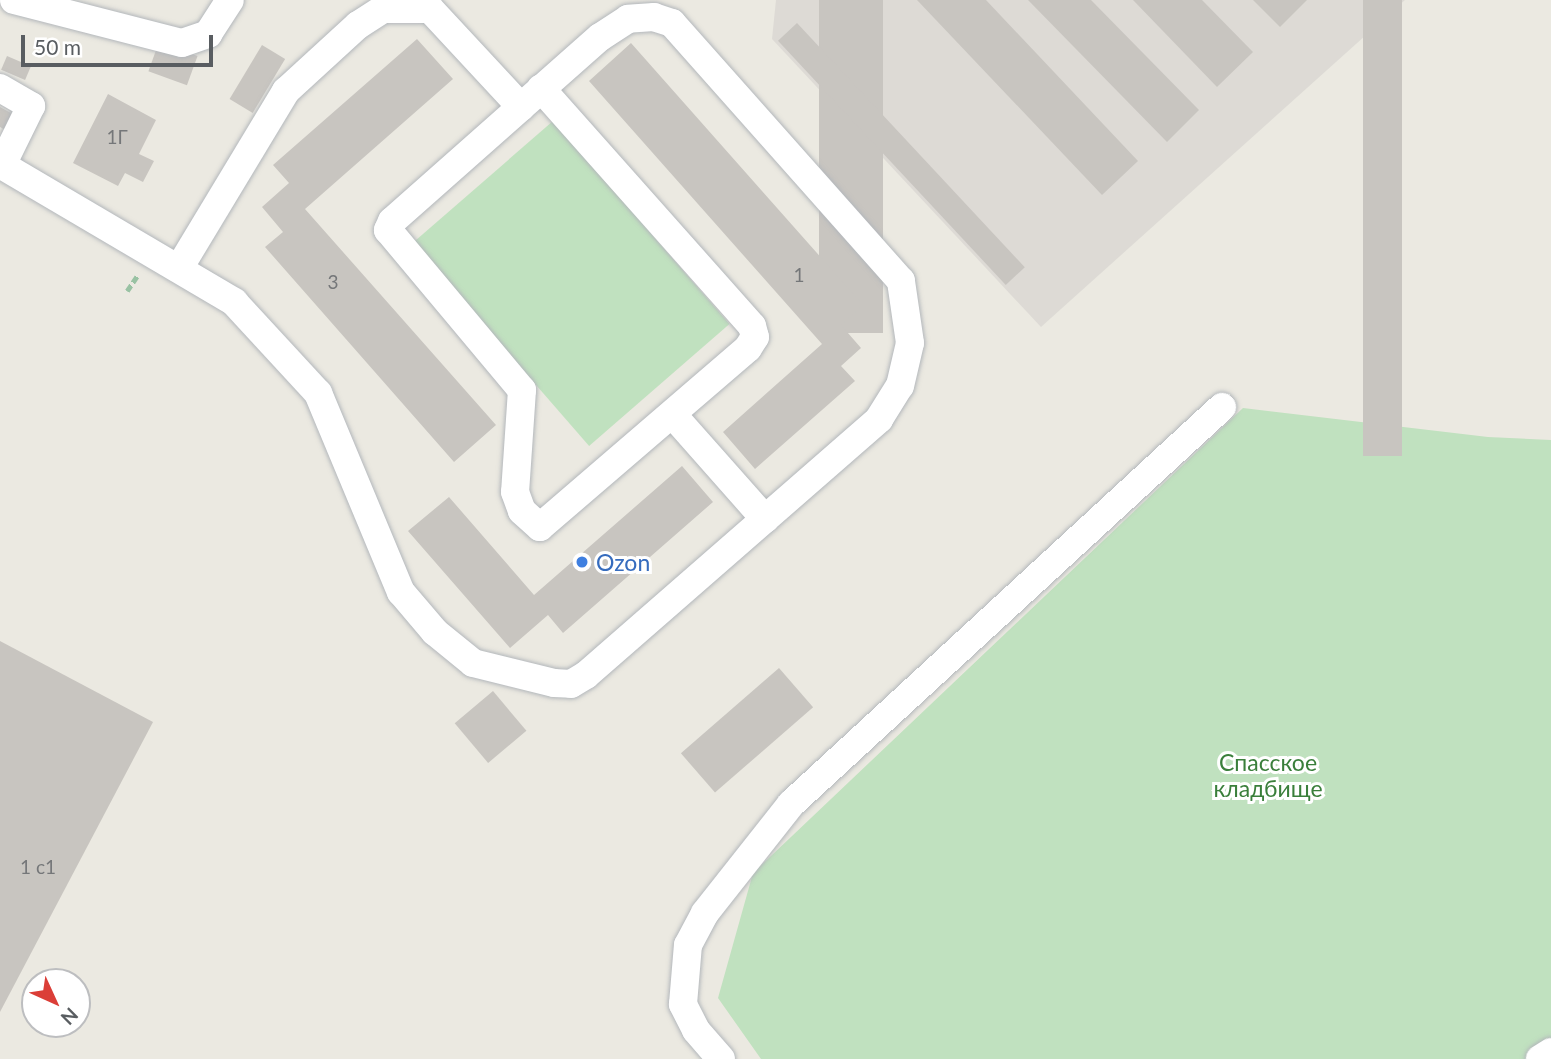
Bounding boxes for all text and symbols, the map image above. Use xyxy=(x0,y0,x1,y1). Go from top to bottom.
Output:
scale bar xyxy=(24,21,217,65)
text: 50 m xyxy=(34,34,81,59)
house number: 1Г xyxy=(106,126,128,148)
house number: 1 xyxy=(793,264,805,286)
house number: 3 xyxy=(327,271,339,293)
place label: Ozon xyxy=(596,548,650,576)
marker: Ozon xyxy=(574,554,590,570)
park label: Спасское кладбище xyxy=(1213,748,1323,802)
house number: 1 с1 xyxy=(20,856,56,878)
north arrow xyxy=(21,968,91,1038)
text: N xyxy=(56,1003,83,1030)

